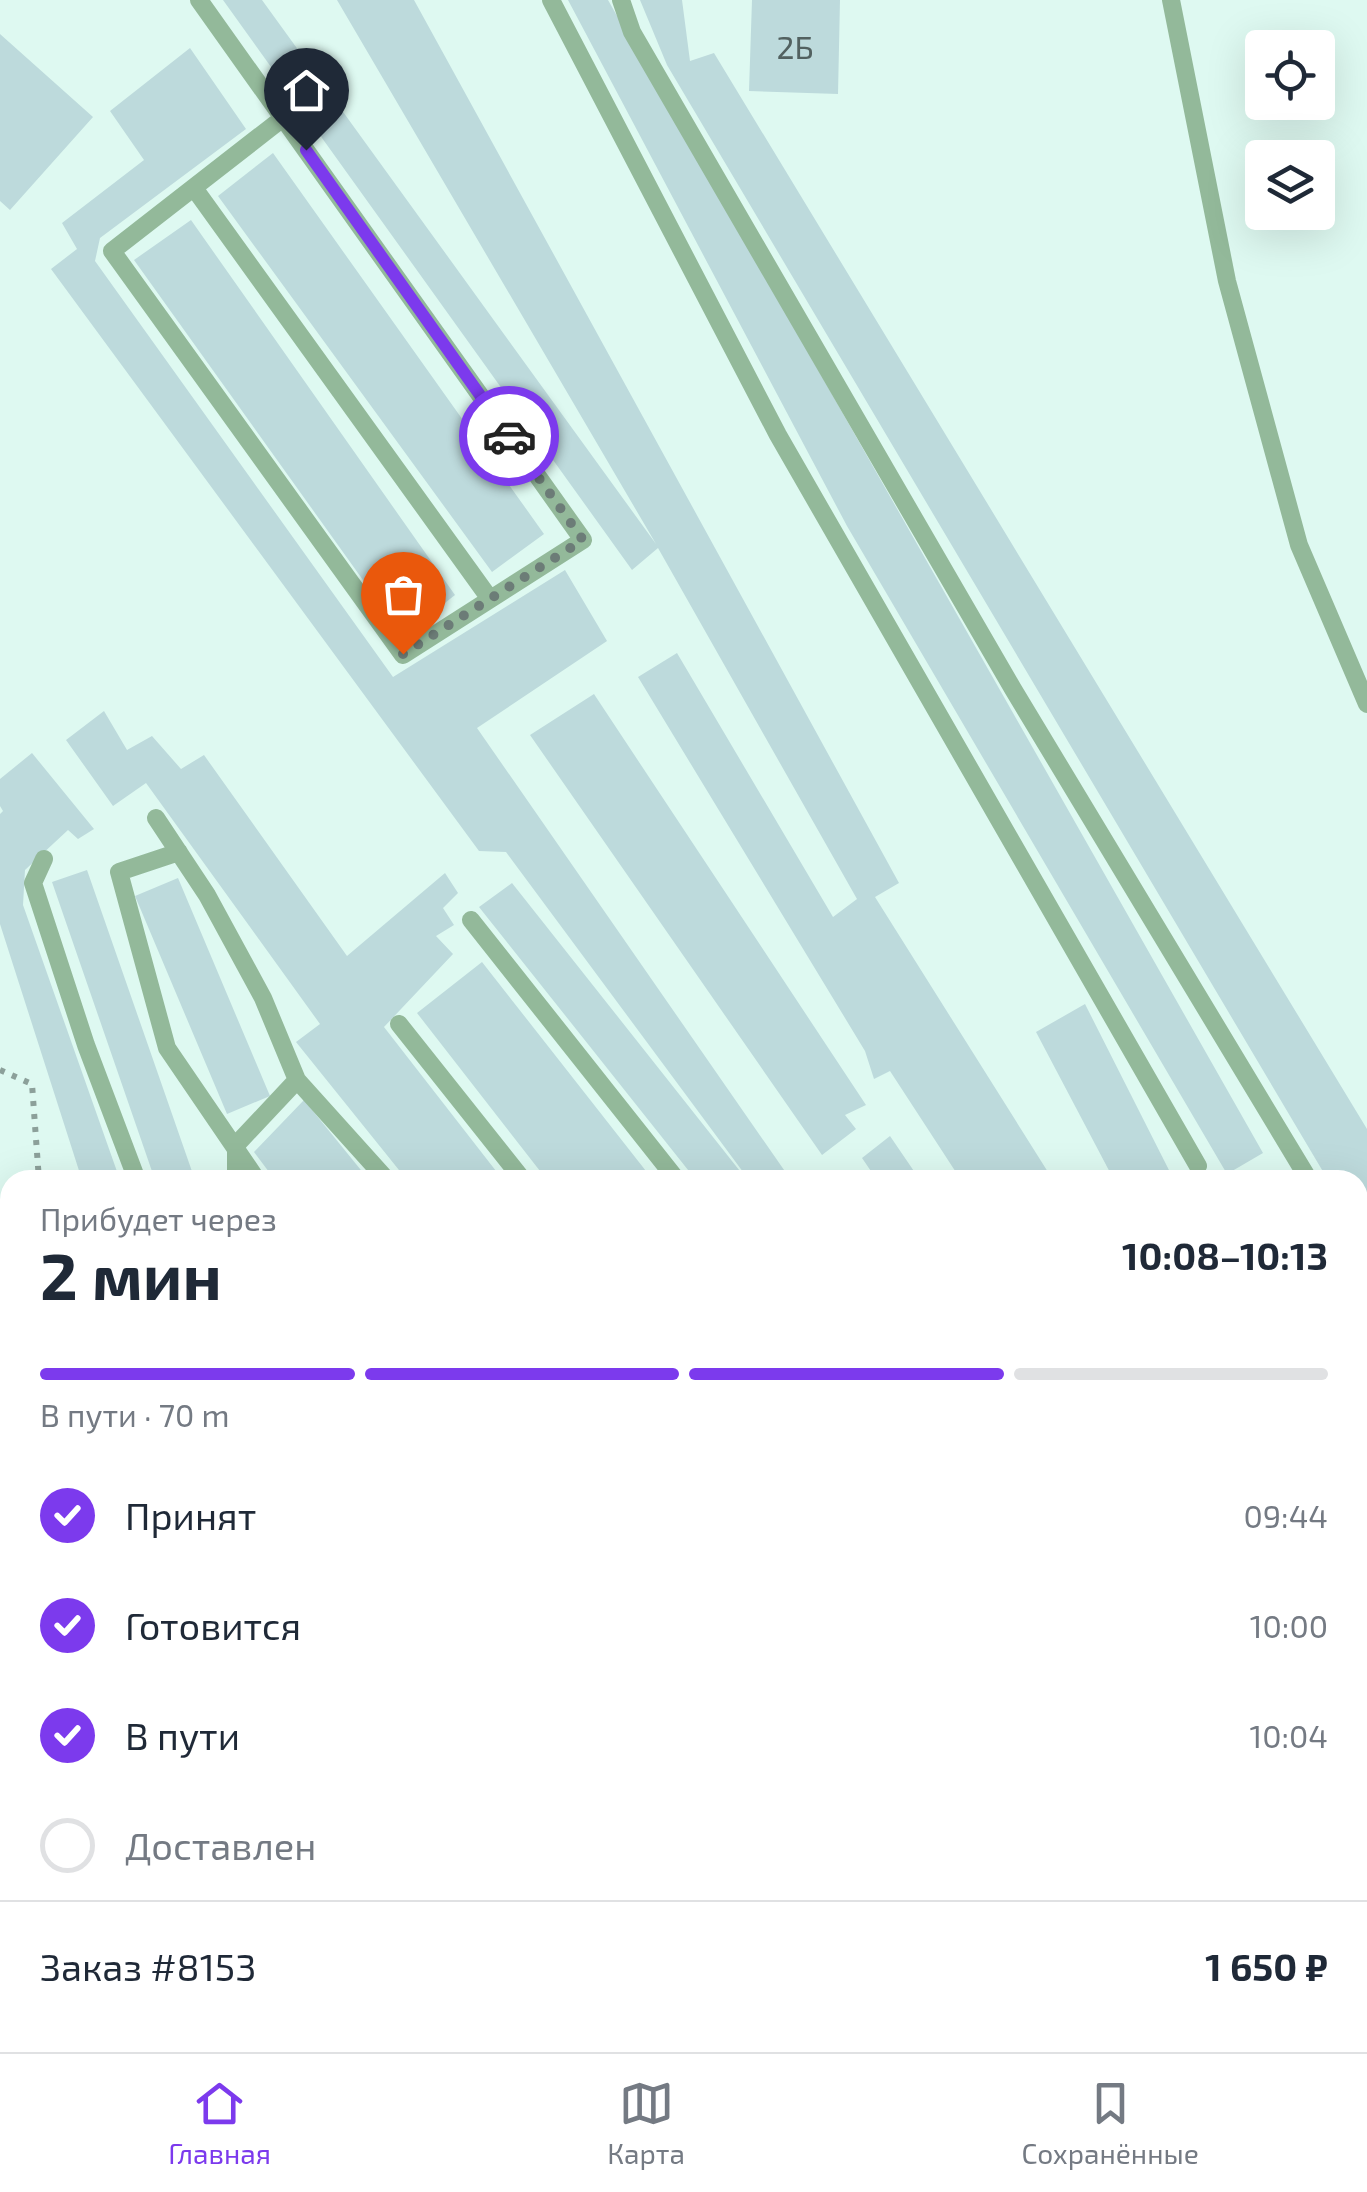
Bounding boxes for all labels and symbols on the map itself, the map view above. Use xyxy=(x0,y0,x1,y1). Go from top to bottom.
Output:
house number: 2Б xyxy=(776,27,814,65)
pin xyxy=(264,48,349,151)
courier xyxy=(459,386,559,486)
pin xyxy=(361,552,446,655)

